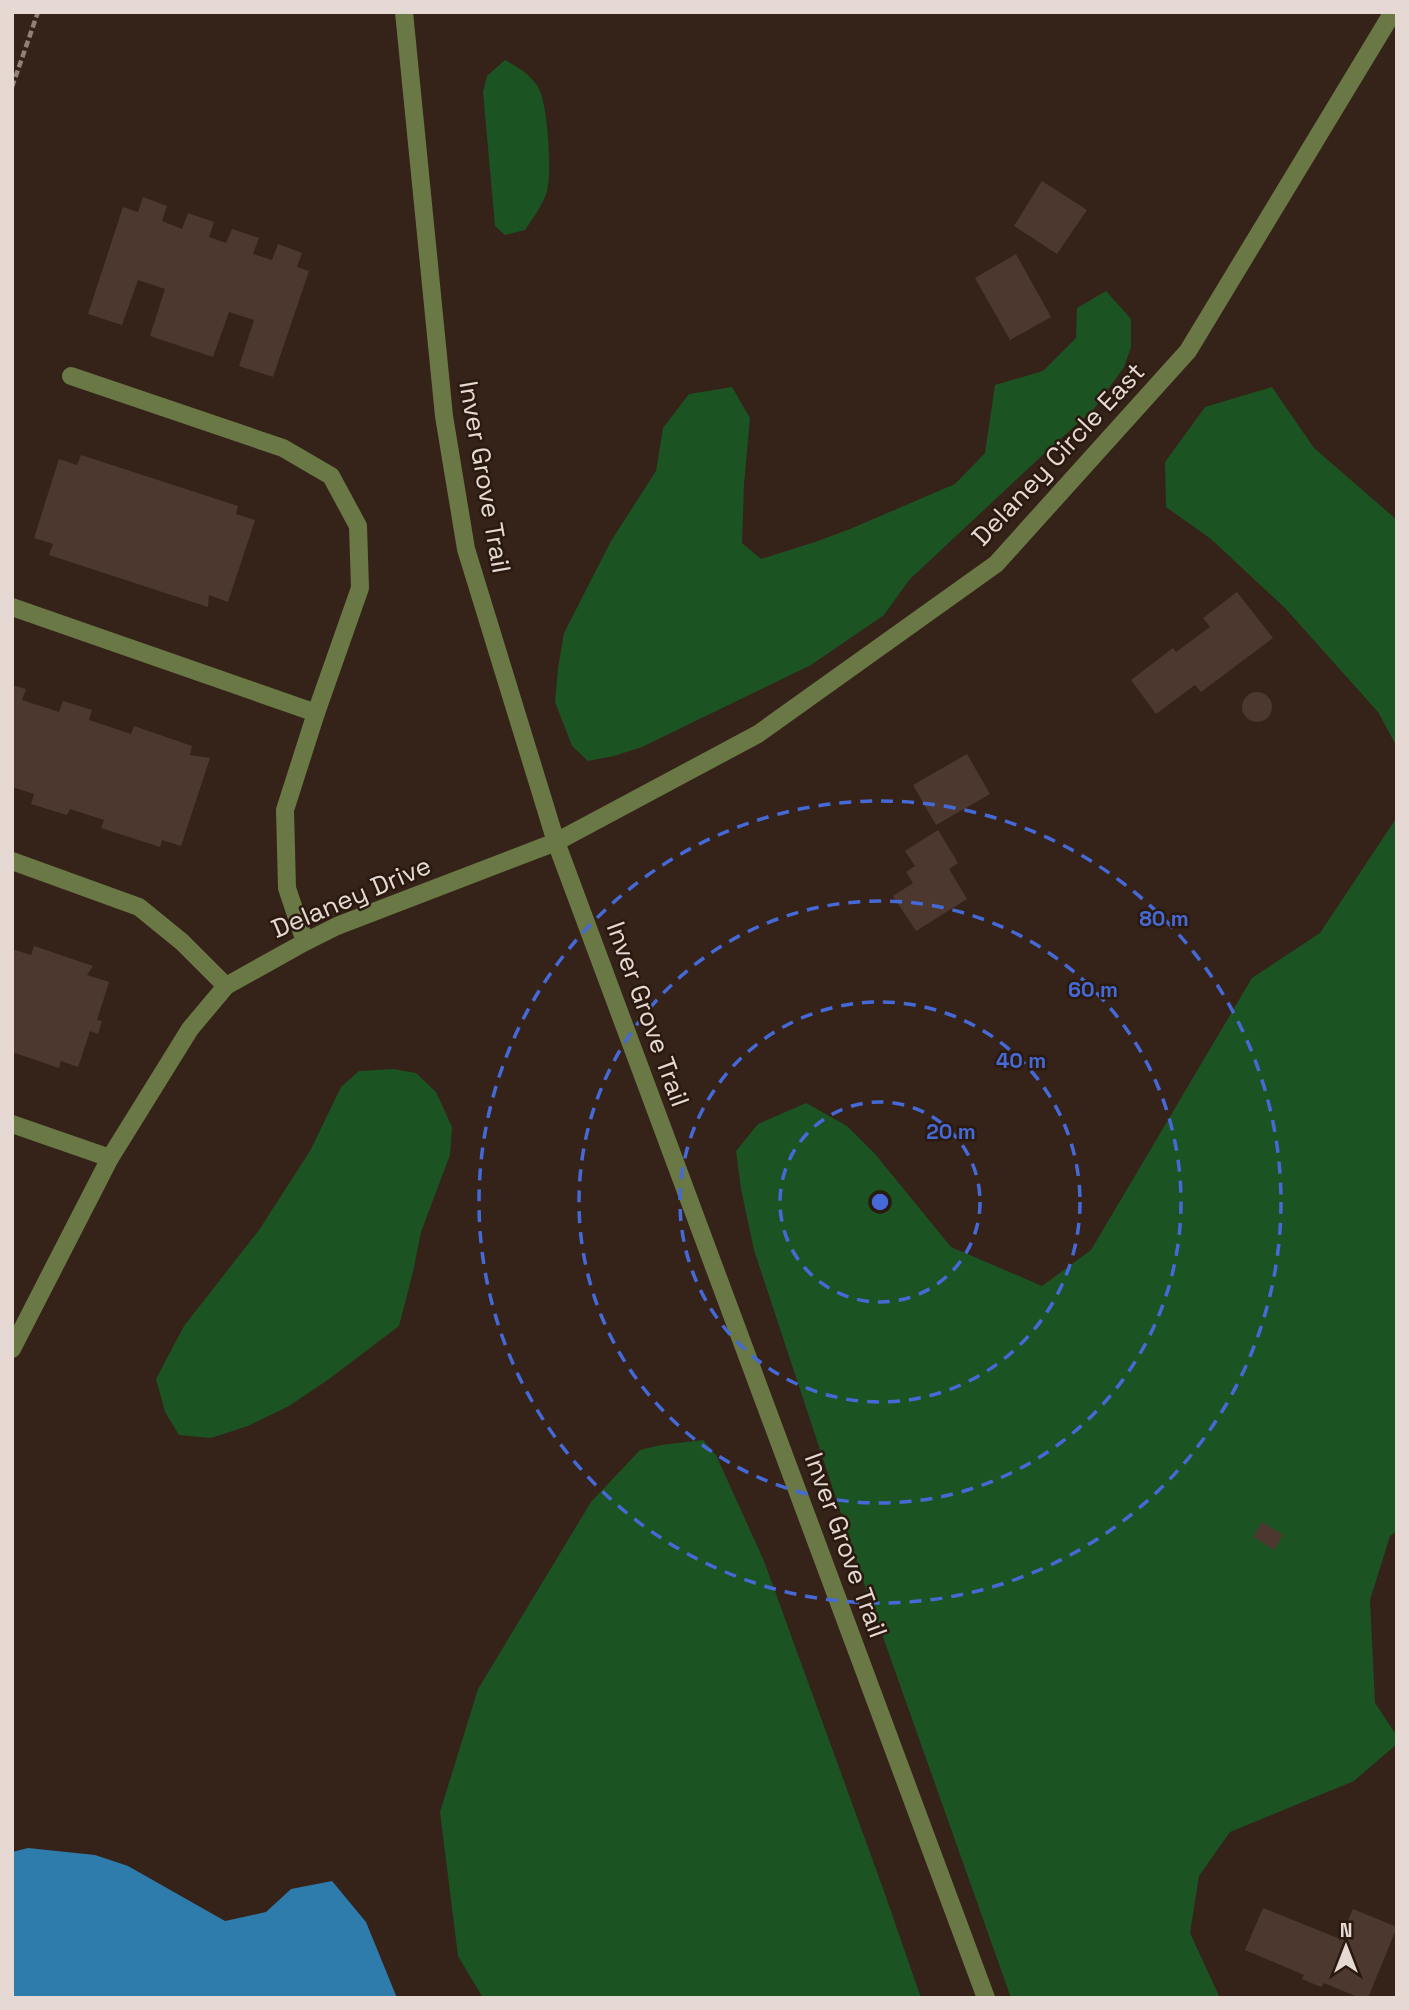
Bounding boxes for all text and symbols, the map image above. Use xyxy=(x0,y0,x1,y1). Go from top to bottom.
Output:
street label: Delaney Circle East xyxy=(964,355,1152,553)
street label: Inver Grove Trail xyxy=(451,378,519,576)
street label: Delaney Drive xyxy=(266,848,436,946)
text: 80 m xyxy=(1139,905,1189,932)
street label: Inver Grove Trail xyxy=(599,917,697,1111)
text: 60 m xyxy=(1068,976,1118,1003)
text: 40 m xyxy=(996,1047,1046,1074)
text: 20 m xyxy=(926,1118,976,1145)
centre of rings xyxy=(868,1190,892,1214)
street label: Inver Grove Trail xyxy=(797,1448,895,1642)
north arrow xyxy=(1311,1912,1381,1982)
text: N xyxy=(1340,1918,1352,1943)

